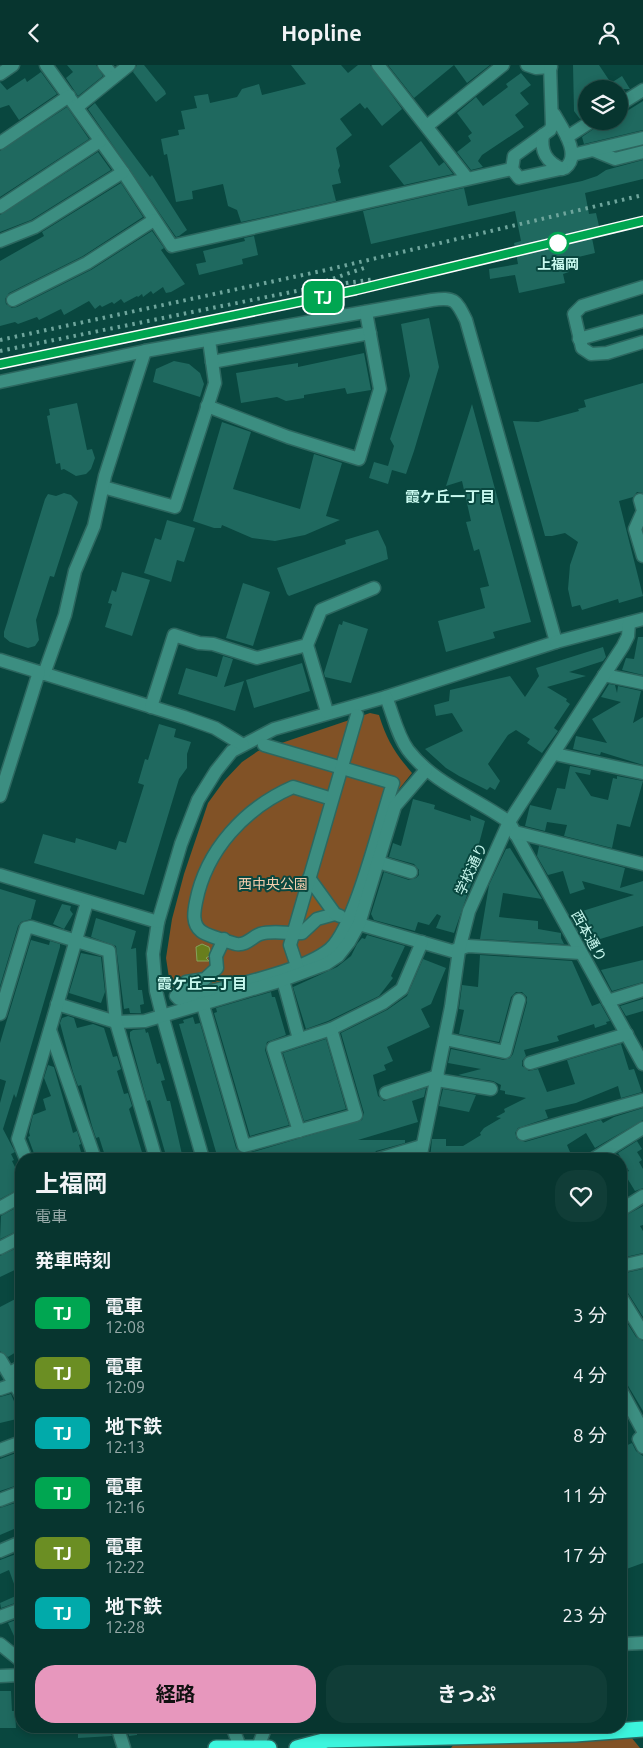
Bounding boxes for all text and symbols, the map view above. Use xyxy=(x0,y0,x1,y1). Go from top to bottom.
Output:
icon: back xyxy=(20,19,48,47)
icon: person xyxy=(595,19,623,47)
text: Hopline xyxy=(281,20,362,45)
map controls xyxy=(578,80,628,130)
button: layers xyxy=(578,80,628,130)
marker: 上福岡 xyxy=(547,232,569,254)
place label: 上福岡 xyxy=(537,256,579,272)
line badge: TJ xyxy=(300,281,346,313)
text: TJ xyxy=(314,287,332,307)
district label: 霞ケ丘一丁目 xyxy=(405,488,495,505)
street label: 学校通り xyxy=(452,840,490,898)
park label: 西中央公園 xyxy=(238,876,308,892)
street label: 西本通り xyxy=(568,908,610,964)
district label: 霞ケ丘二丁目 xyxy=(157,975,247,992)
text: 上福岡 xyxy=(35,1170,107,1197)
button: heart xyxy=(555,1170,607,1222)
text: 電車 xyxy=(35,1207,67,1225)
text: 発車時刻 xyxy=(35,1249,111,1271)
text: 電車 xyxy=(105,1295,143,1317)
text: TJ xyxy=(53,1303,72,1323)
text: 3 分 xyxy=(573,1304,607,1326)
text: 12:08 xyxy=(105,1318,145,1336)
text: 電車 xyxy=(105,1355,143,1377)
text: TJ xyxy=(53,1363,72,1383)
text: 4 分 xyxy=(573,1364,607,1386)
text: 12:09 xyxy=(105,1378,145,1396)
text: 地下鉄 xyxy=(105,1415,162,1437)
text: TJ xyxy=(53,1423,72,1443)
text: 8 分 xyxy=(573,1424,607,1446)
text: 12:13 xyxy=(105,1438,145,1456)
text: 電車 xyxy=(105,1475,143,1497)
text: TJ xyxy=(53,1483,72,1503)
text: 11 分 xyxy=(562,1484,607,1506)
text: 12:16 xyxy=(105,1498,145,1516)
text: 電車 xyxy=(105,1535,143,1557)
text: TJ xyxy=(53,1543,72,1563)
text: 17 分 xyxy=(562,1544,607,1566)
text: 12:22 xyxy=(105,1558,145,1576)
text: 地下鉄 xyxy=(105,1595,162,1617)
text: TJ xyxy=(53,1603,72,1623)
text: 23 分 xyxy=(562,1604,607,1626)
text: 12:28 xyxy=(105,1618,145,1636)
button: 経路 xyxy=(35,1665,316,1723)
button: きっぷ xyxy=(326,1665,607,1723)

